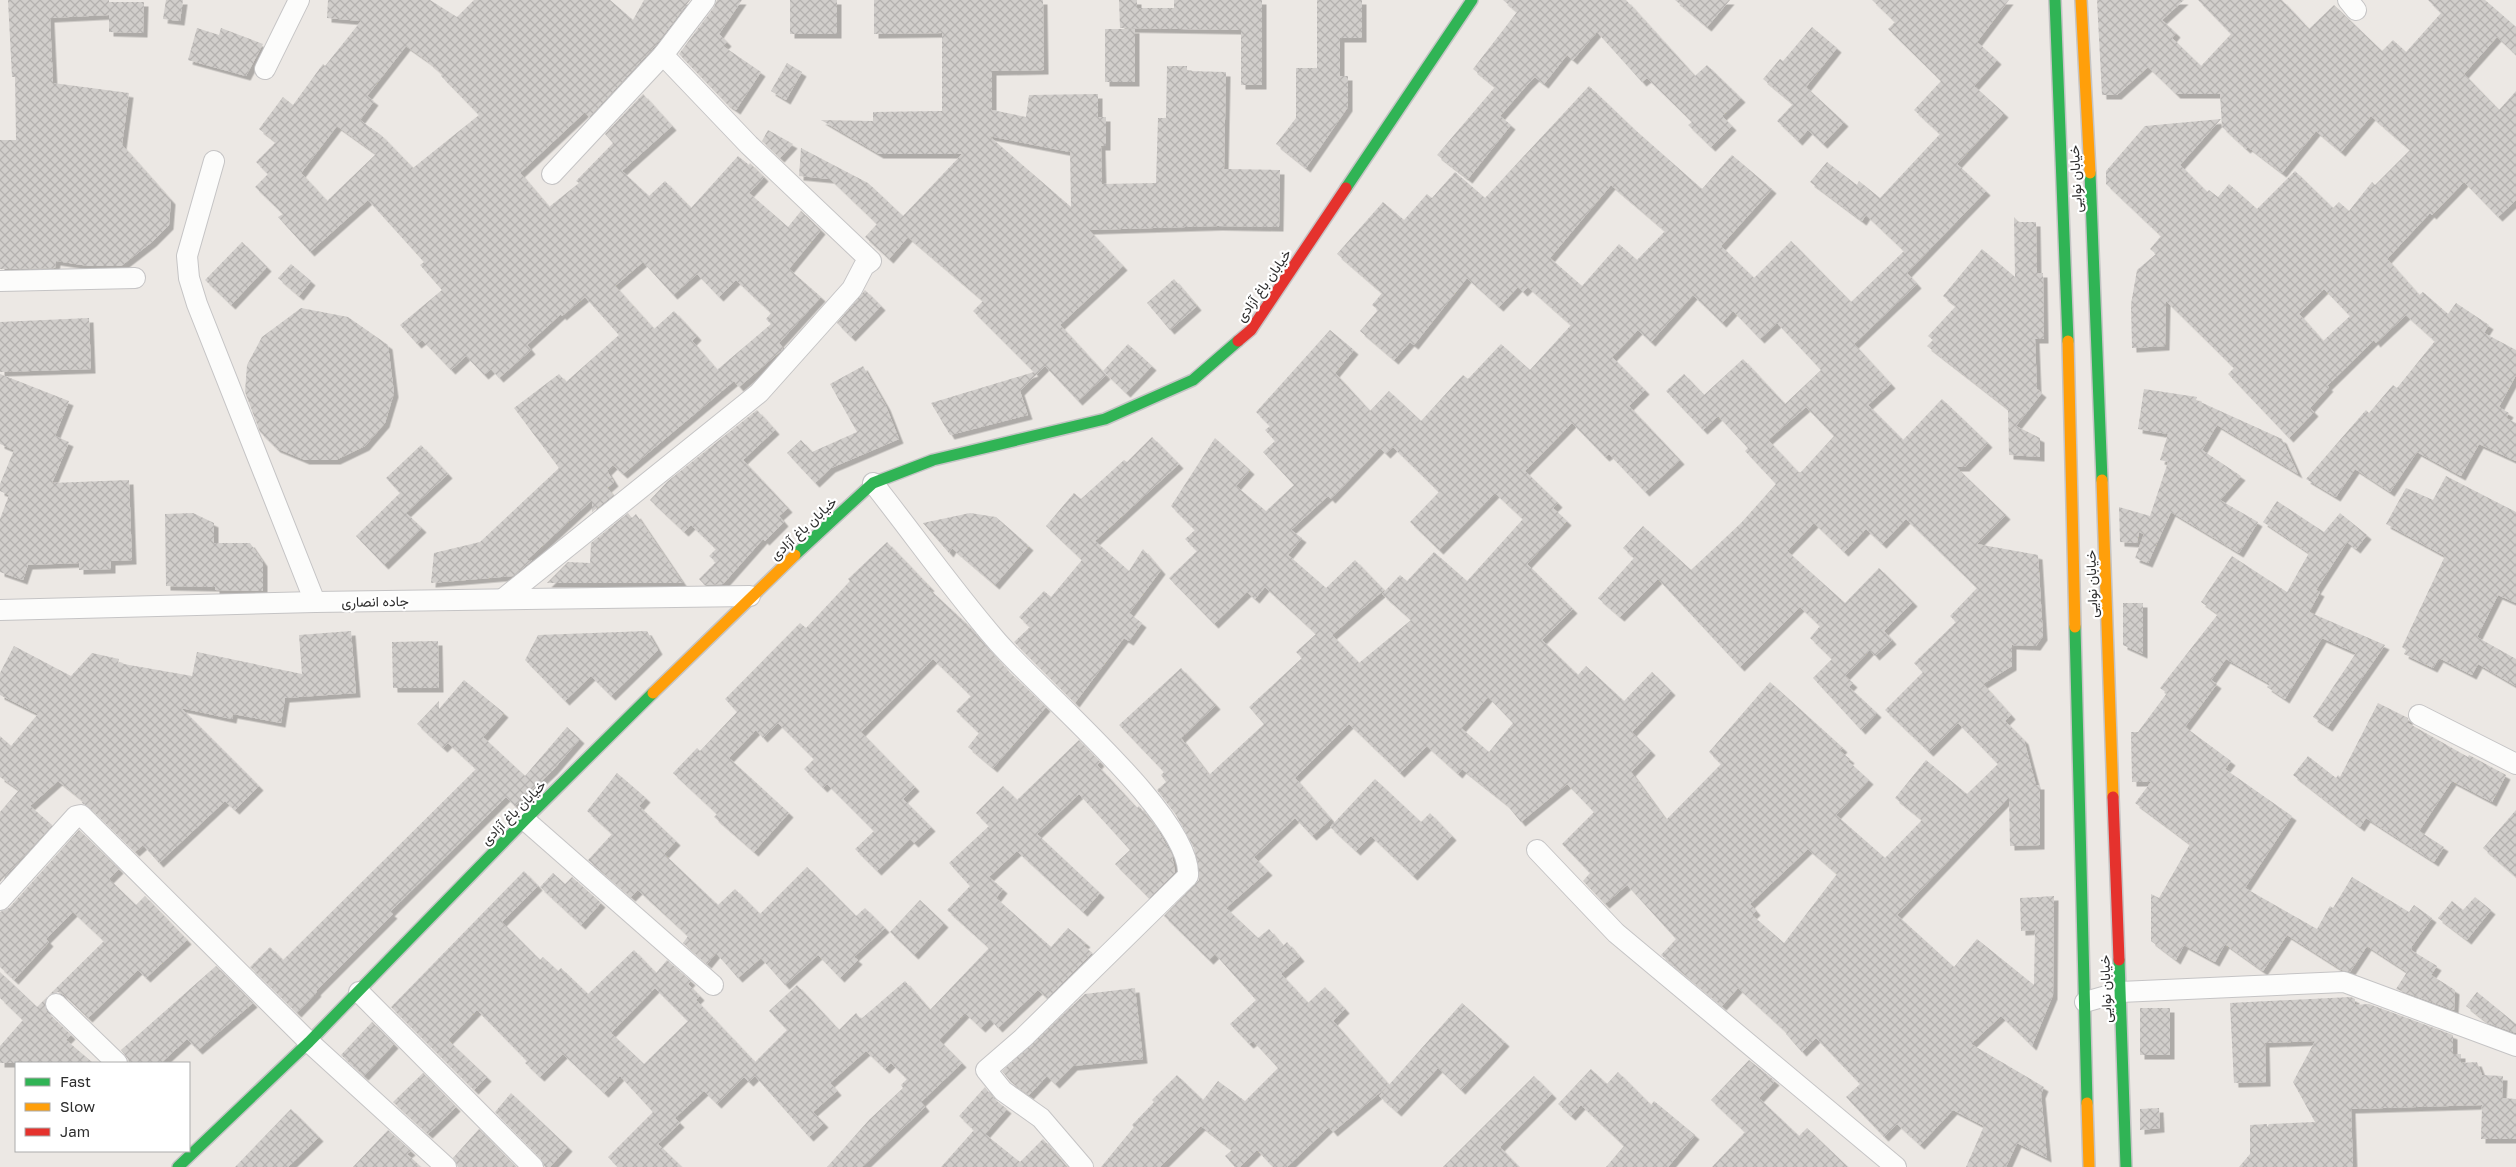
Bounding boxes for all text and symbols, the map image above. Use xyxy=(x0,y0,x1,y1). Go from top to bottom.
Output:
street label: خیابان نوایی xyxy=(2065,145,2086,213)
street label: خیابان باغ آزادی xyxy=(1232,245,1297,326)
street label: خیابان باغ آزادی xyxy=(766,493,842,565)
street label: خیابان نوایی xyxy=(2081,550,2102,618)
street label: جاده انصاری xyxy=(341,592,409,611)
street label: خیابان باغ آزادی xyxy=(477,776,551,850)
street label: خیابان نوایی xyxy=(2095,955,2116,1023)
legend xyxy=(15,1062,190,1152)
text: Fast xyxy=(60,1072,91,1090)
text: Slow xyxy=(60,1097,95,1115)
text: Jam xyxy=(60,1122,90,1140)

